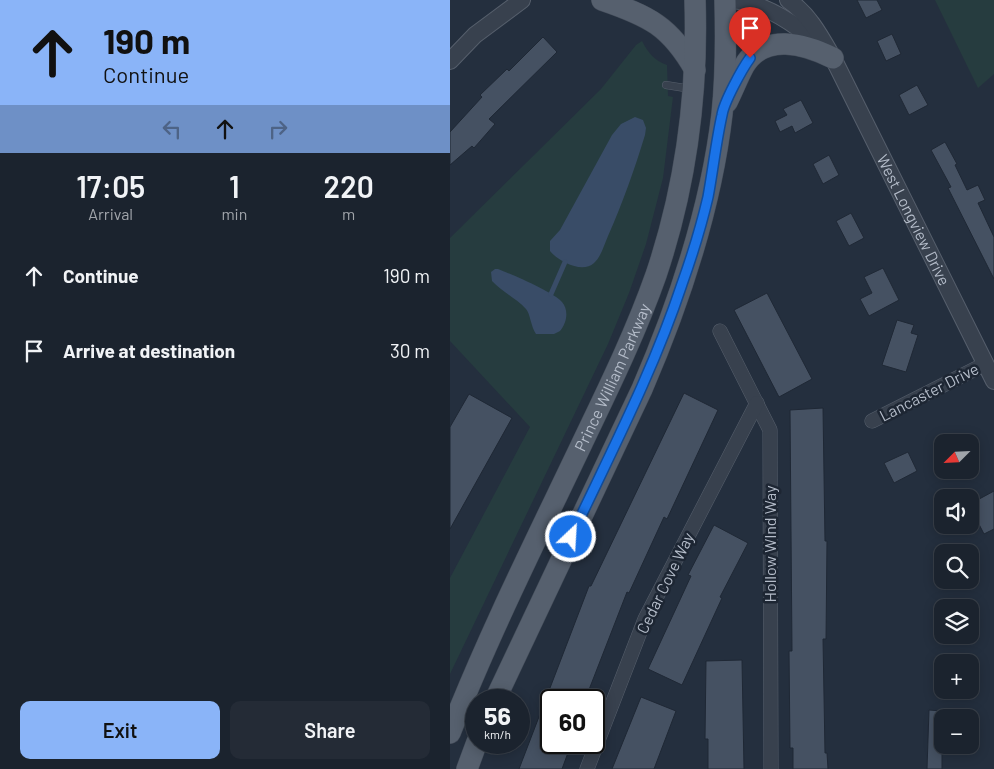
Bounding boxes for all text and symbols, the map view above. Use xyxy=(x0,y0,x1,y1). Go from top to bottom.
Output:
pin xyxy=(729,7,771,58)
icon: arrive xyxy=(736,14,764,42)
text: 190 m xyxy=(103,19,190,61)
icon: ahead xyxy=(20,20,85,85)
text: Continue xyxy=(103,61,189,87)
icon: left xyxy=(158,115,186,143)
icon: ahead xyxy=(211,115,239,143)
icon: right xyxy=(264,115,292,143)
street label: West Longview Drive xyxy=(874,151,955,288)
text: 17:05 xyxy=(76,168,145,204)
text: 1 xyxy=(229,168,240,204)
text: 220 xyxy=(324,168,374,204)
text: Arrival xyxy=(88,204,133,223)
text: min xyxy=(221,204,247,223)
text: m xyxy=(342,204,355,223)
icon: ahead xyxy=(20,262,48,290)
text: Continue xyxy=(63,264,139,287)
text: 190 m xyxy=(383,264,430,287)
street label: Prince William Parkway xyxy=(570,300,654,454)
icon: arrive xyxy=(20,337,48,365)
text: Arrive at destination xyxy=(63,339,235,362)
text: 30 m xyxy=(390,339,430,362)
street label: Lancaster Drive xyxy=(876,358,982,425)
north arrow xyxy=(934,434,979,479)
map controls xyxy=(934,434,979,754)
street label: Hollow WInd Way xyxy=(760,485,779,603)
button: sound xyxy=(934,489,979,534)
position arrow xyxy=(544,510,596,562)
street label: Cedar Cove Way xyxy=(632,529,697,636)
button: search xyxy=(934,544,979,589)
button: layers xyxy=(934,599,979,644)
button: + xyxy=(934,654,979,699)
speed limit sign: 60 xyxy=(540,689,605,754)
text: 56 xyxy=(484,700,511,730)
button: Exit xyxy=(20,701,220,759)
button: Share xyxy=(230,701,430,759)
button: − xyxy=(934,709,979,754)
text: km/h xyxy=(484,727,511,741)

